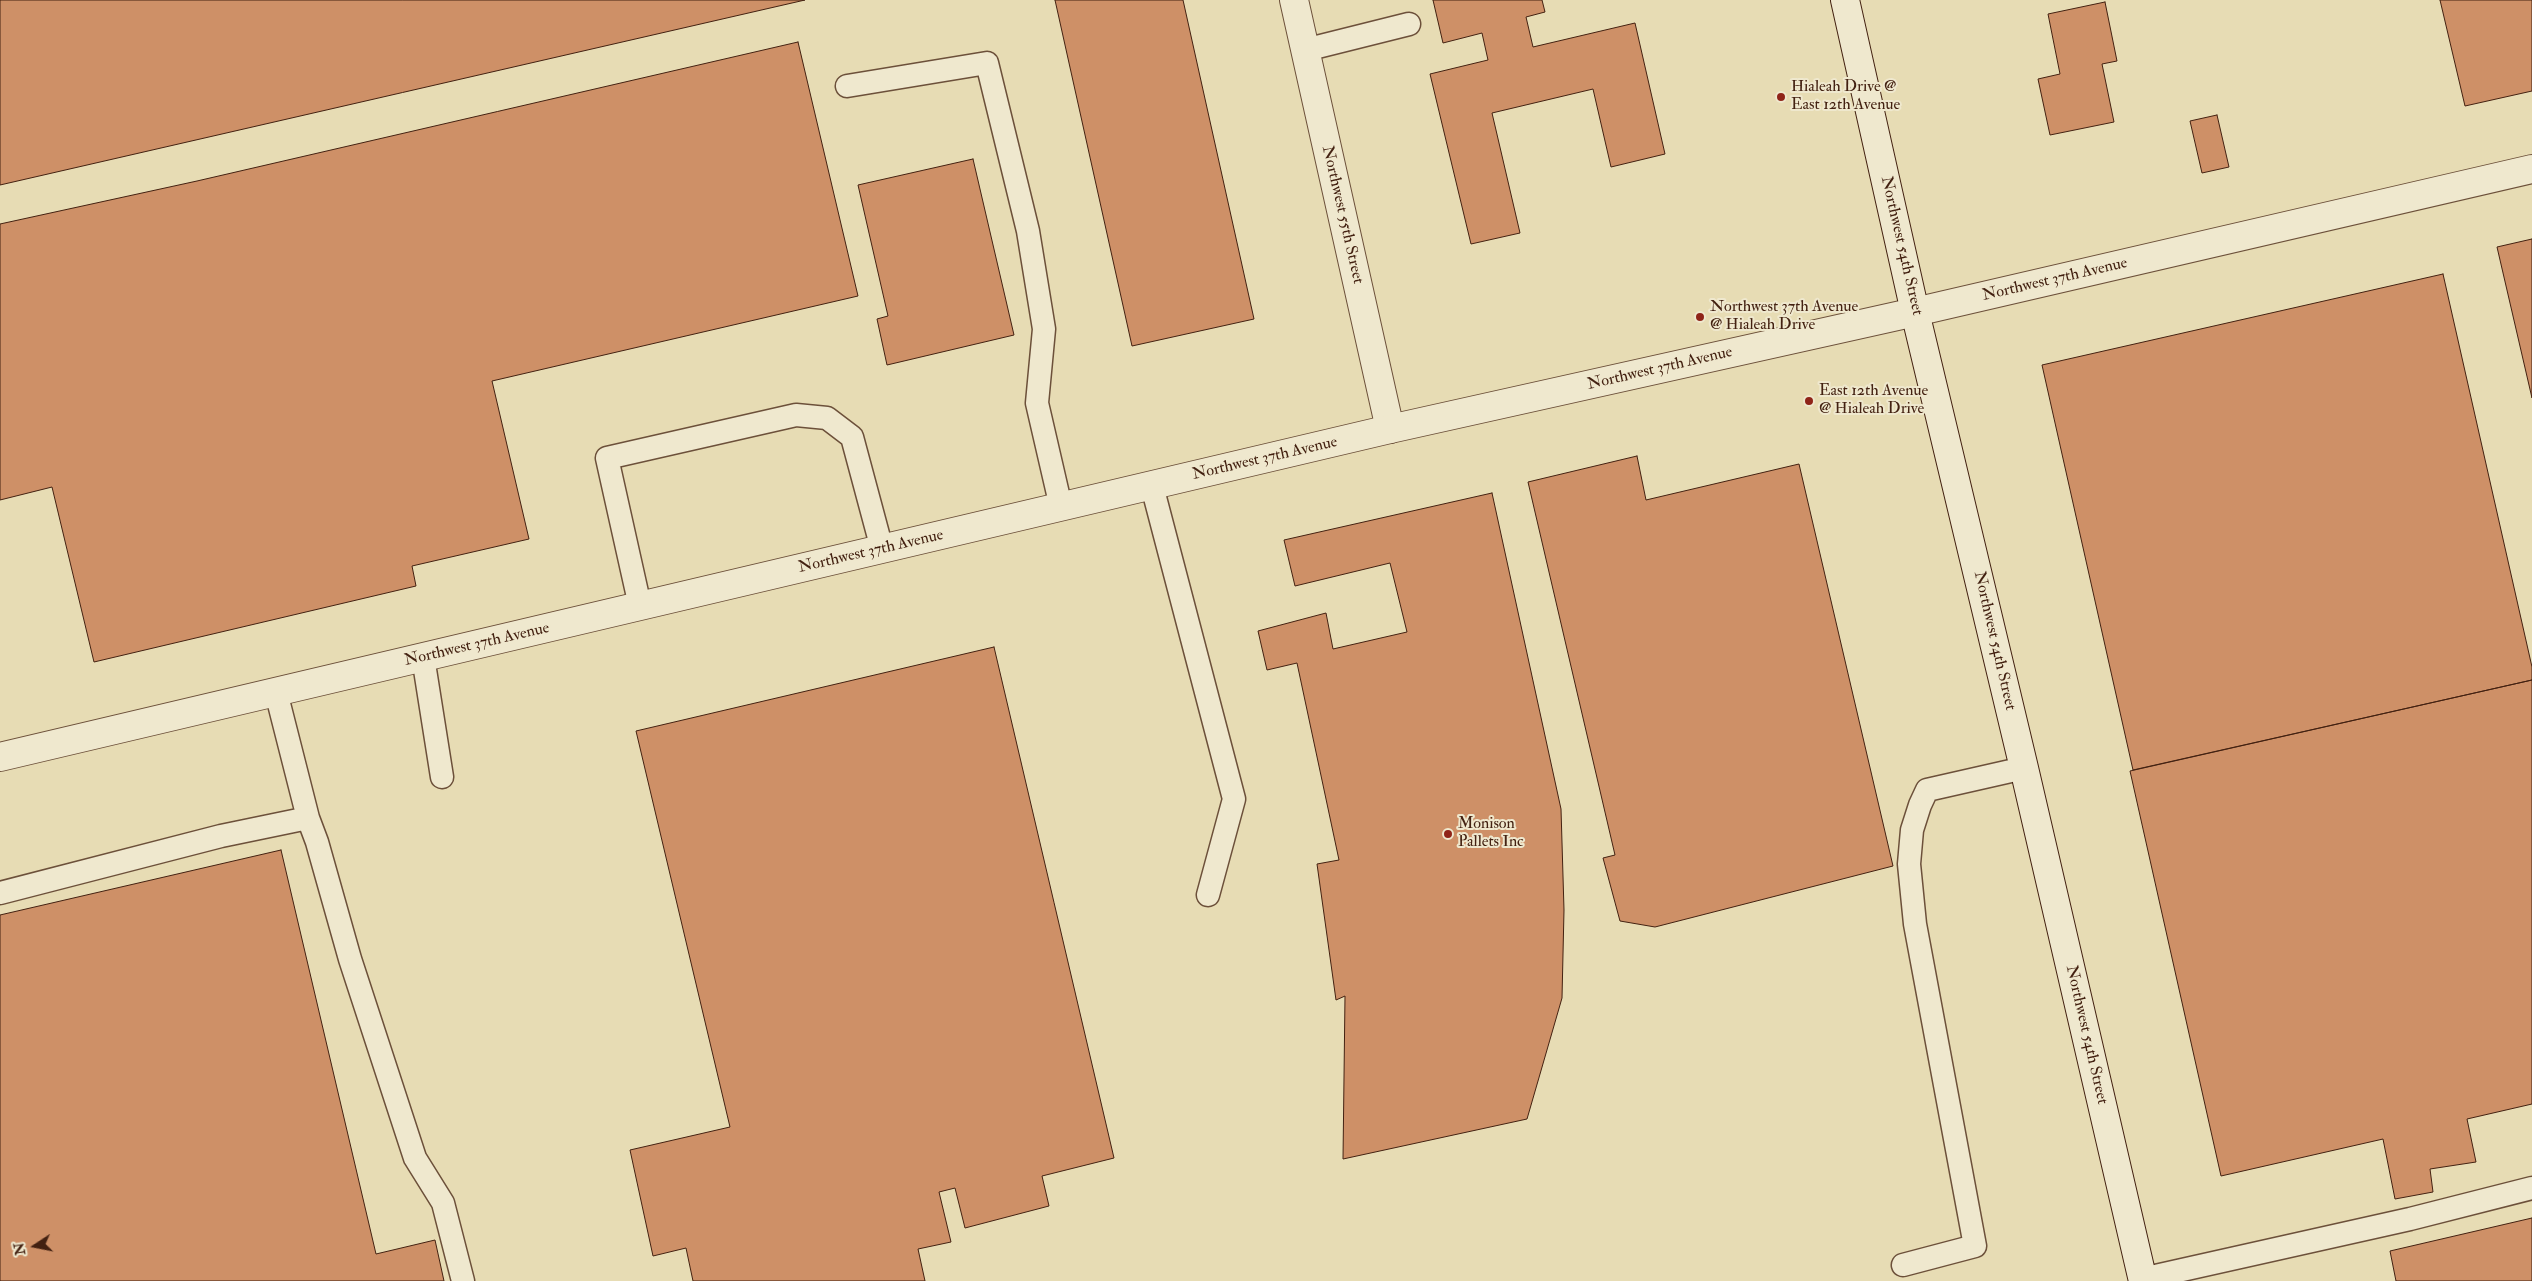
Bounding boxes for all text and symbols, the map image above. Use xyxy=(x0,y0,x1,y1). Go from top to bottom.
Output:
place label: Hialeah Drive @ East 12th Avenue xyxy=(1791,78,1900,116)
marker: Hialeah Drive @ East 12th Avenue xyxy=(1775,91,1787,103)
street label: Northwest 55th Street xyxy=(1317,144,1367,286)
street label: Northwest 54th Street xyxy=(1876,175,1926,317)
street label: Northwest 37th Avenue xyxy=(1981,254,2129,306)
place label: Northwest 37th Avenue @ Hialeah Drive xyxy=(1710,298,1858,336)
marker: Northwest 37th Avenue @ Hialeah Drive xyxy=(1694,311,1706,323)
street label: Northwest 37th Avenue xyxy=(1586,343,1734,395)
place label: East 12th Avenue @ Hialeah Drive xyxy=(1819,382,1928,420)
marker: East 12th Avenue @ Hialeah Drive xyxy=(1803,395,1815,407)
street label: Northwest 37th Avenue xyxy=(1191,433,1339,485)
street label: Northwest 37th Avenue xyxy=(797,526,945,578)
street label: Northwest 54th Street xyxy=(1969,570,2019,712)
street label: Northwest 37th Avenue xyxy=(403,619,551,671)
place label: Monison Pallets Inc xyxy=(1458,815,1524,853)
marker: Monison Pallets Inc xyxy=(1442,828,1454,840)
street label: Northwest 54th Street xyxy=(2061,964,2111,1106)
north arrow xyxy=(10,1221,60,1271)
text: N xyxy=(10,1241,29,1257)

